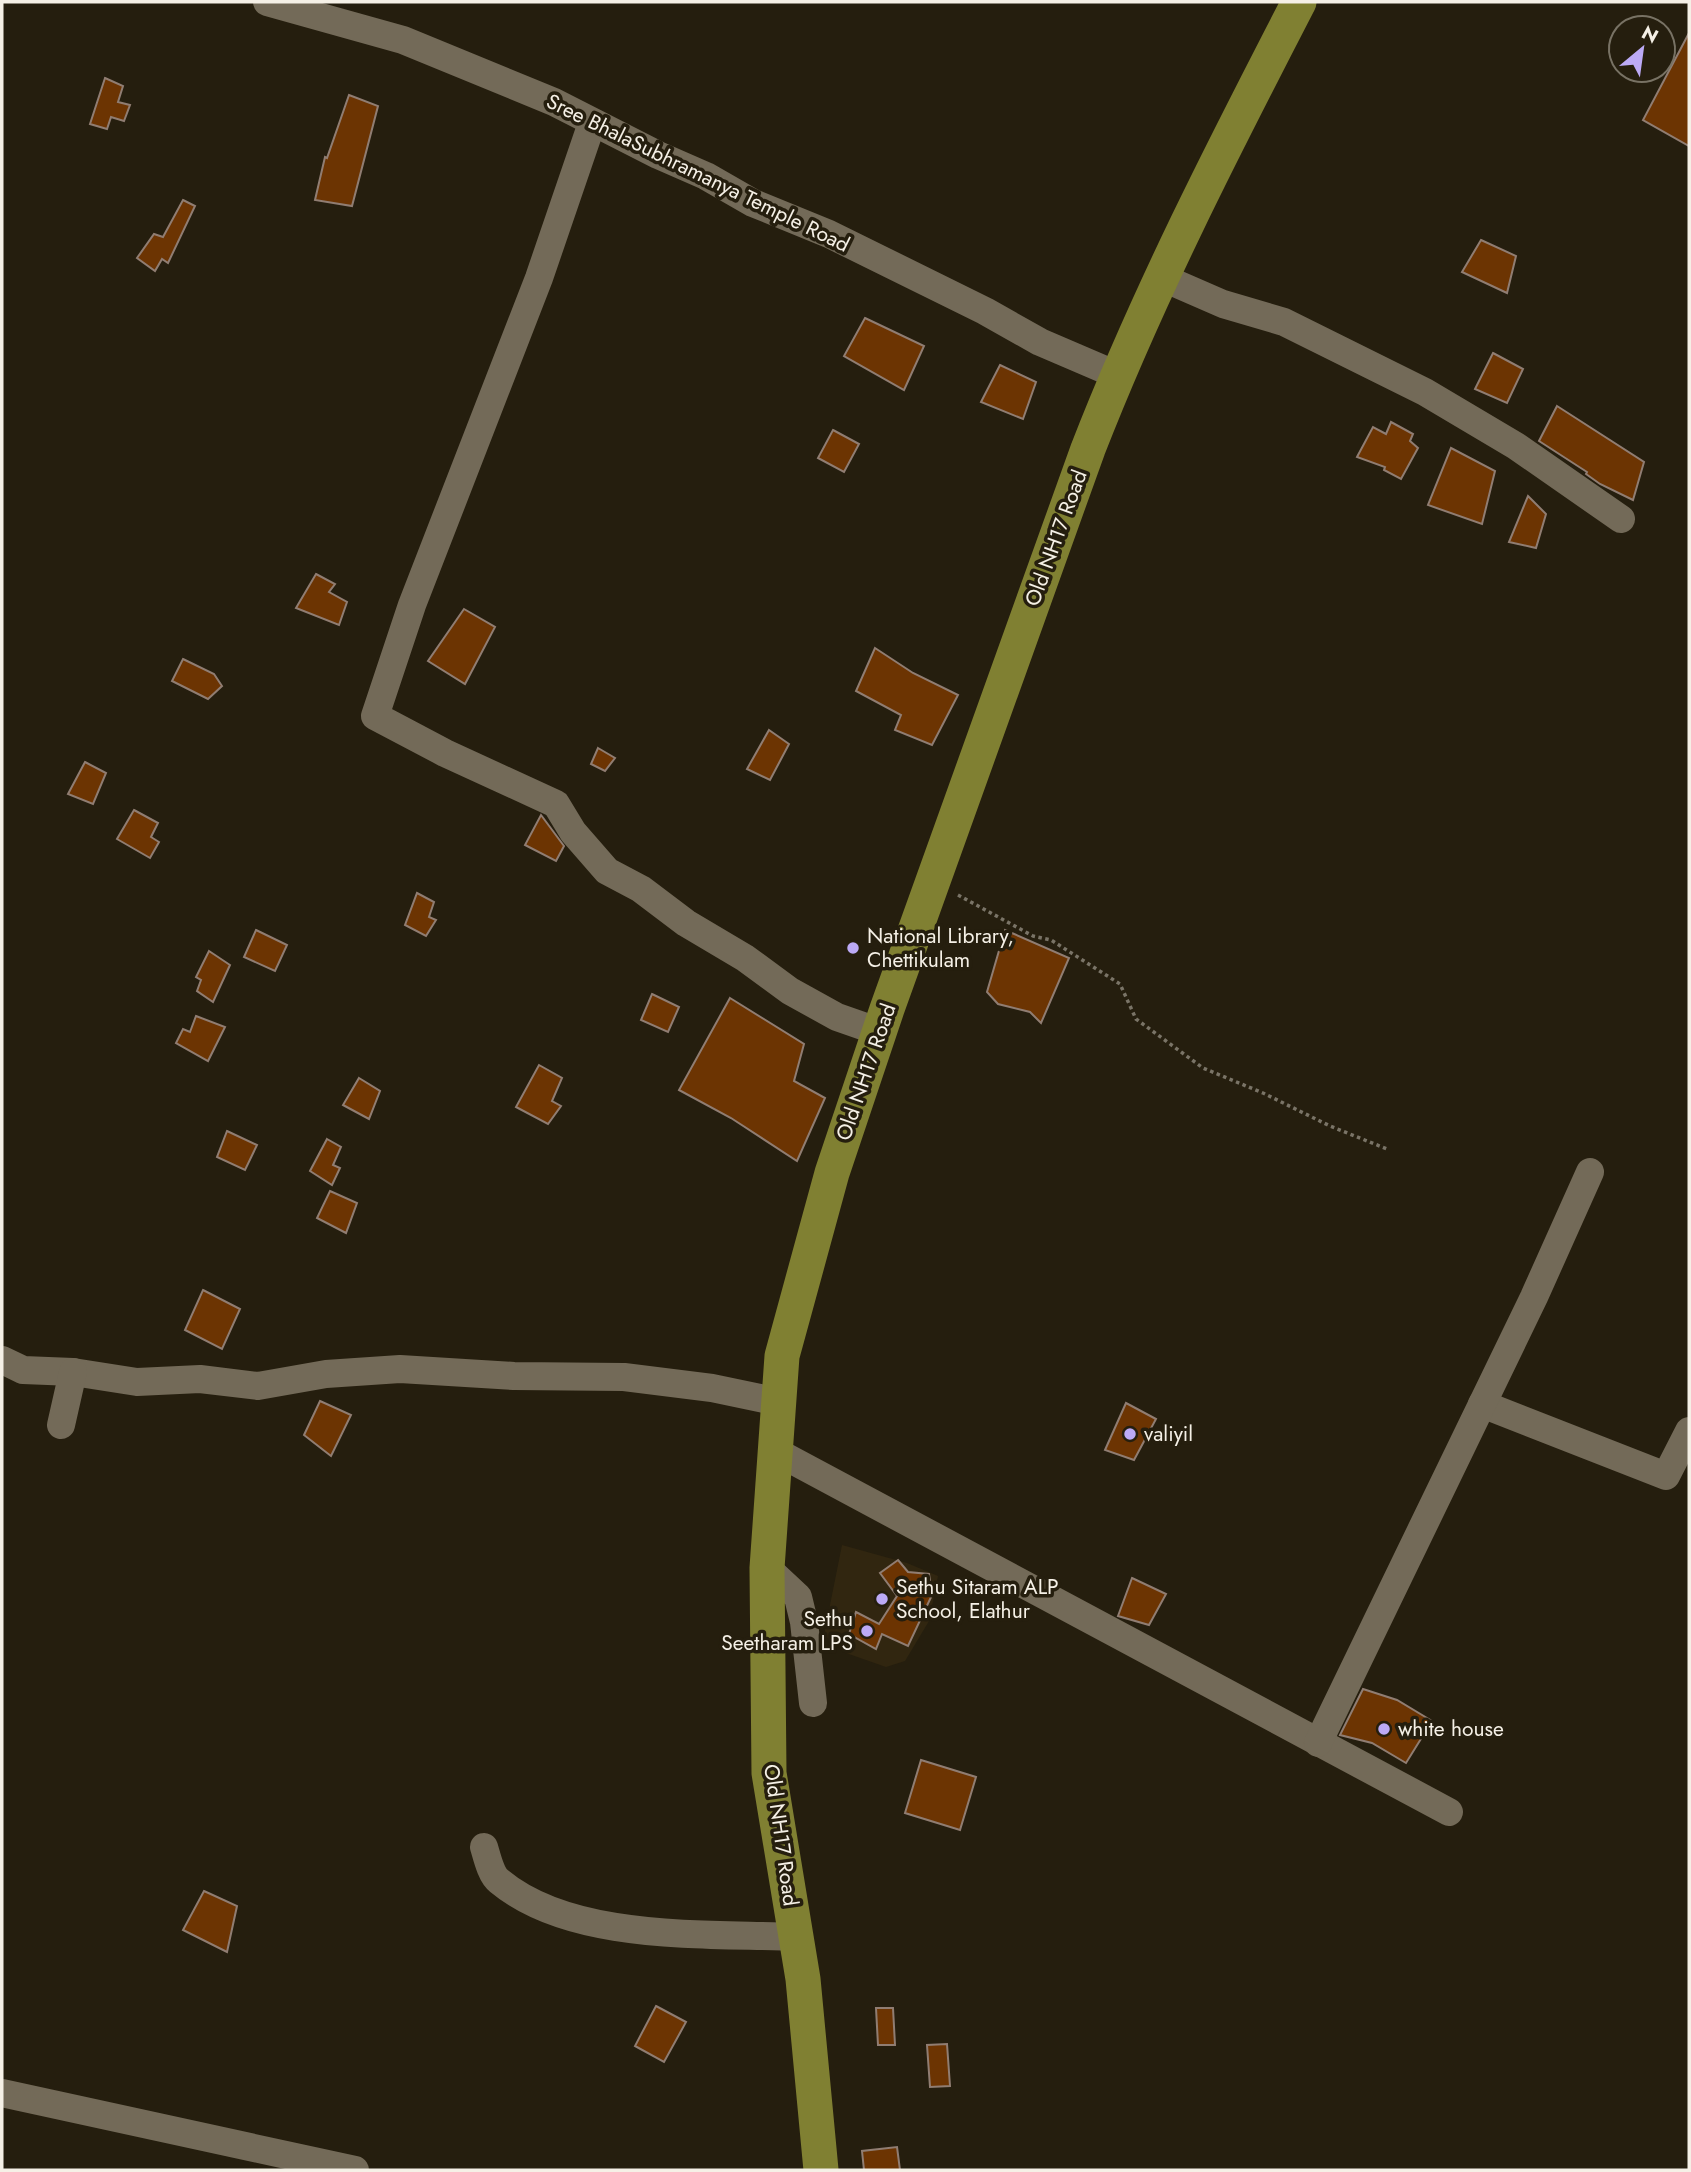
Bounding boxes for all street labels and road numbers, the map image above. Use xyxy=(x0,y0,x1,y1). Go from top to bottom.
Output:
street label: Sree BhalaSubhramanya Temple Road xyxy=(541,86,855,260)
street label: Old NH17 Road xyxy=(1017,466,1095,610)
street label: Old NH17 Road xyxy=(829,999,903,1145)
street label: Old NH17 Road xyxy=(756,1762,806,1908)

